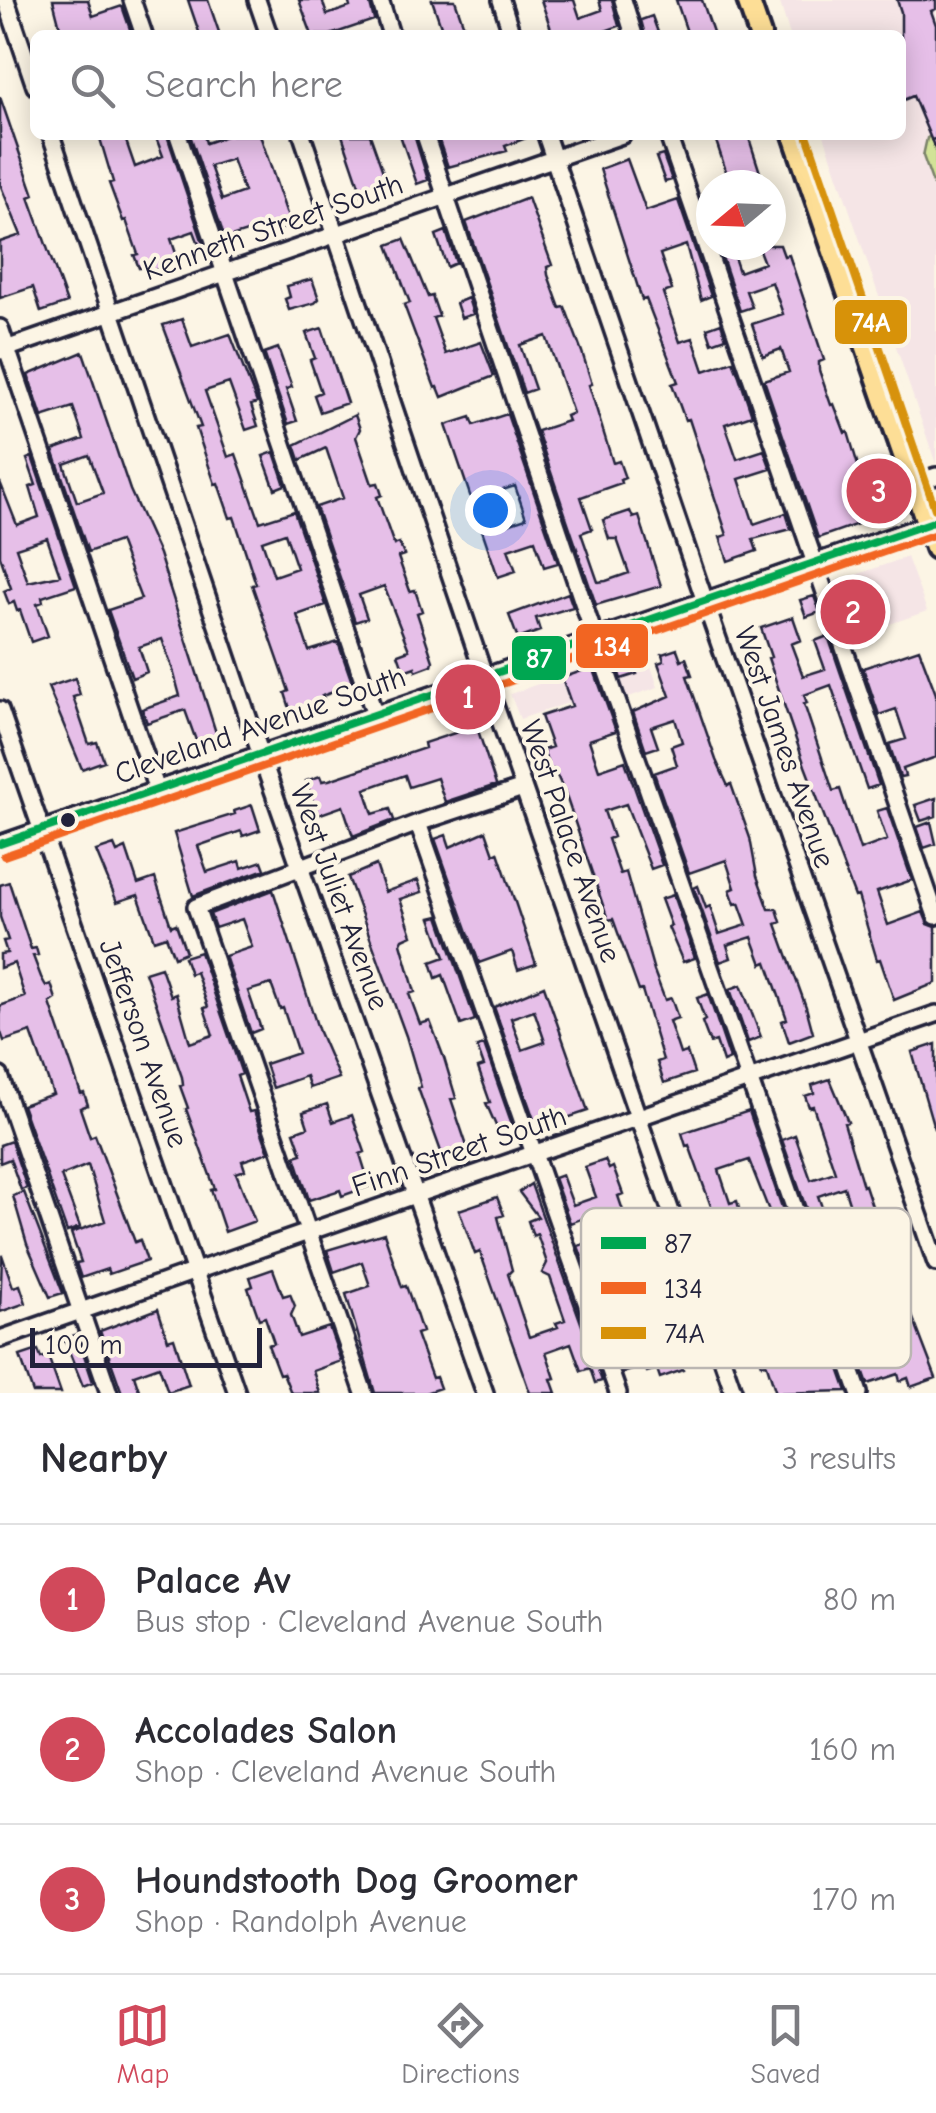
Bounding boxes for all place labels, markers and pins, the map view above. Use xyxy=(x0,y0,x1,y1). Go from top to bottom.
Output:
pin: 3 xyxy=(846,454,912,528)
pin: 2 xyxy=(820,574,886,650)
pin: 1 xyxy=(436,660,500,734)
unlabelled marker xyxy=(58,810,78,830)

